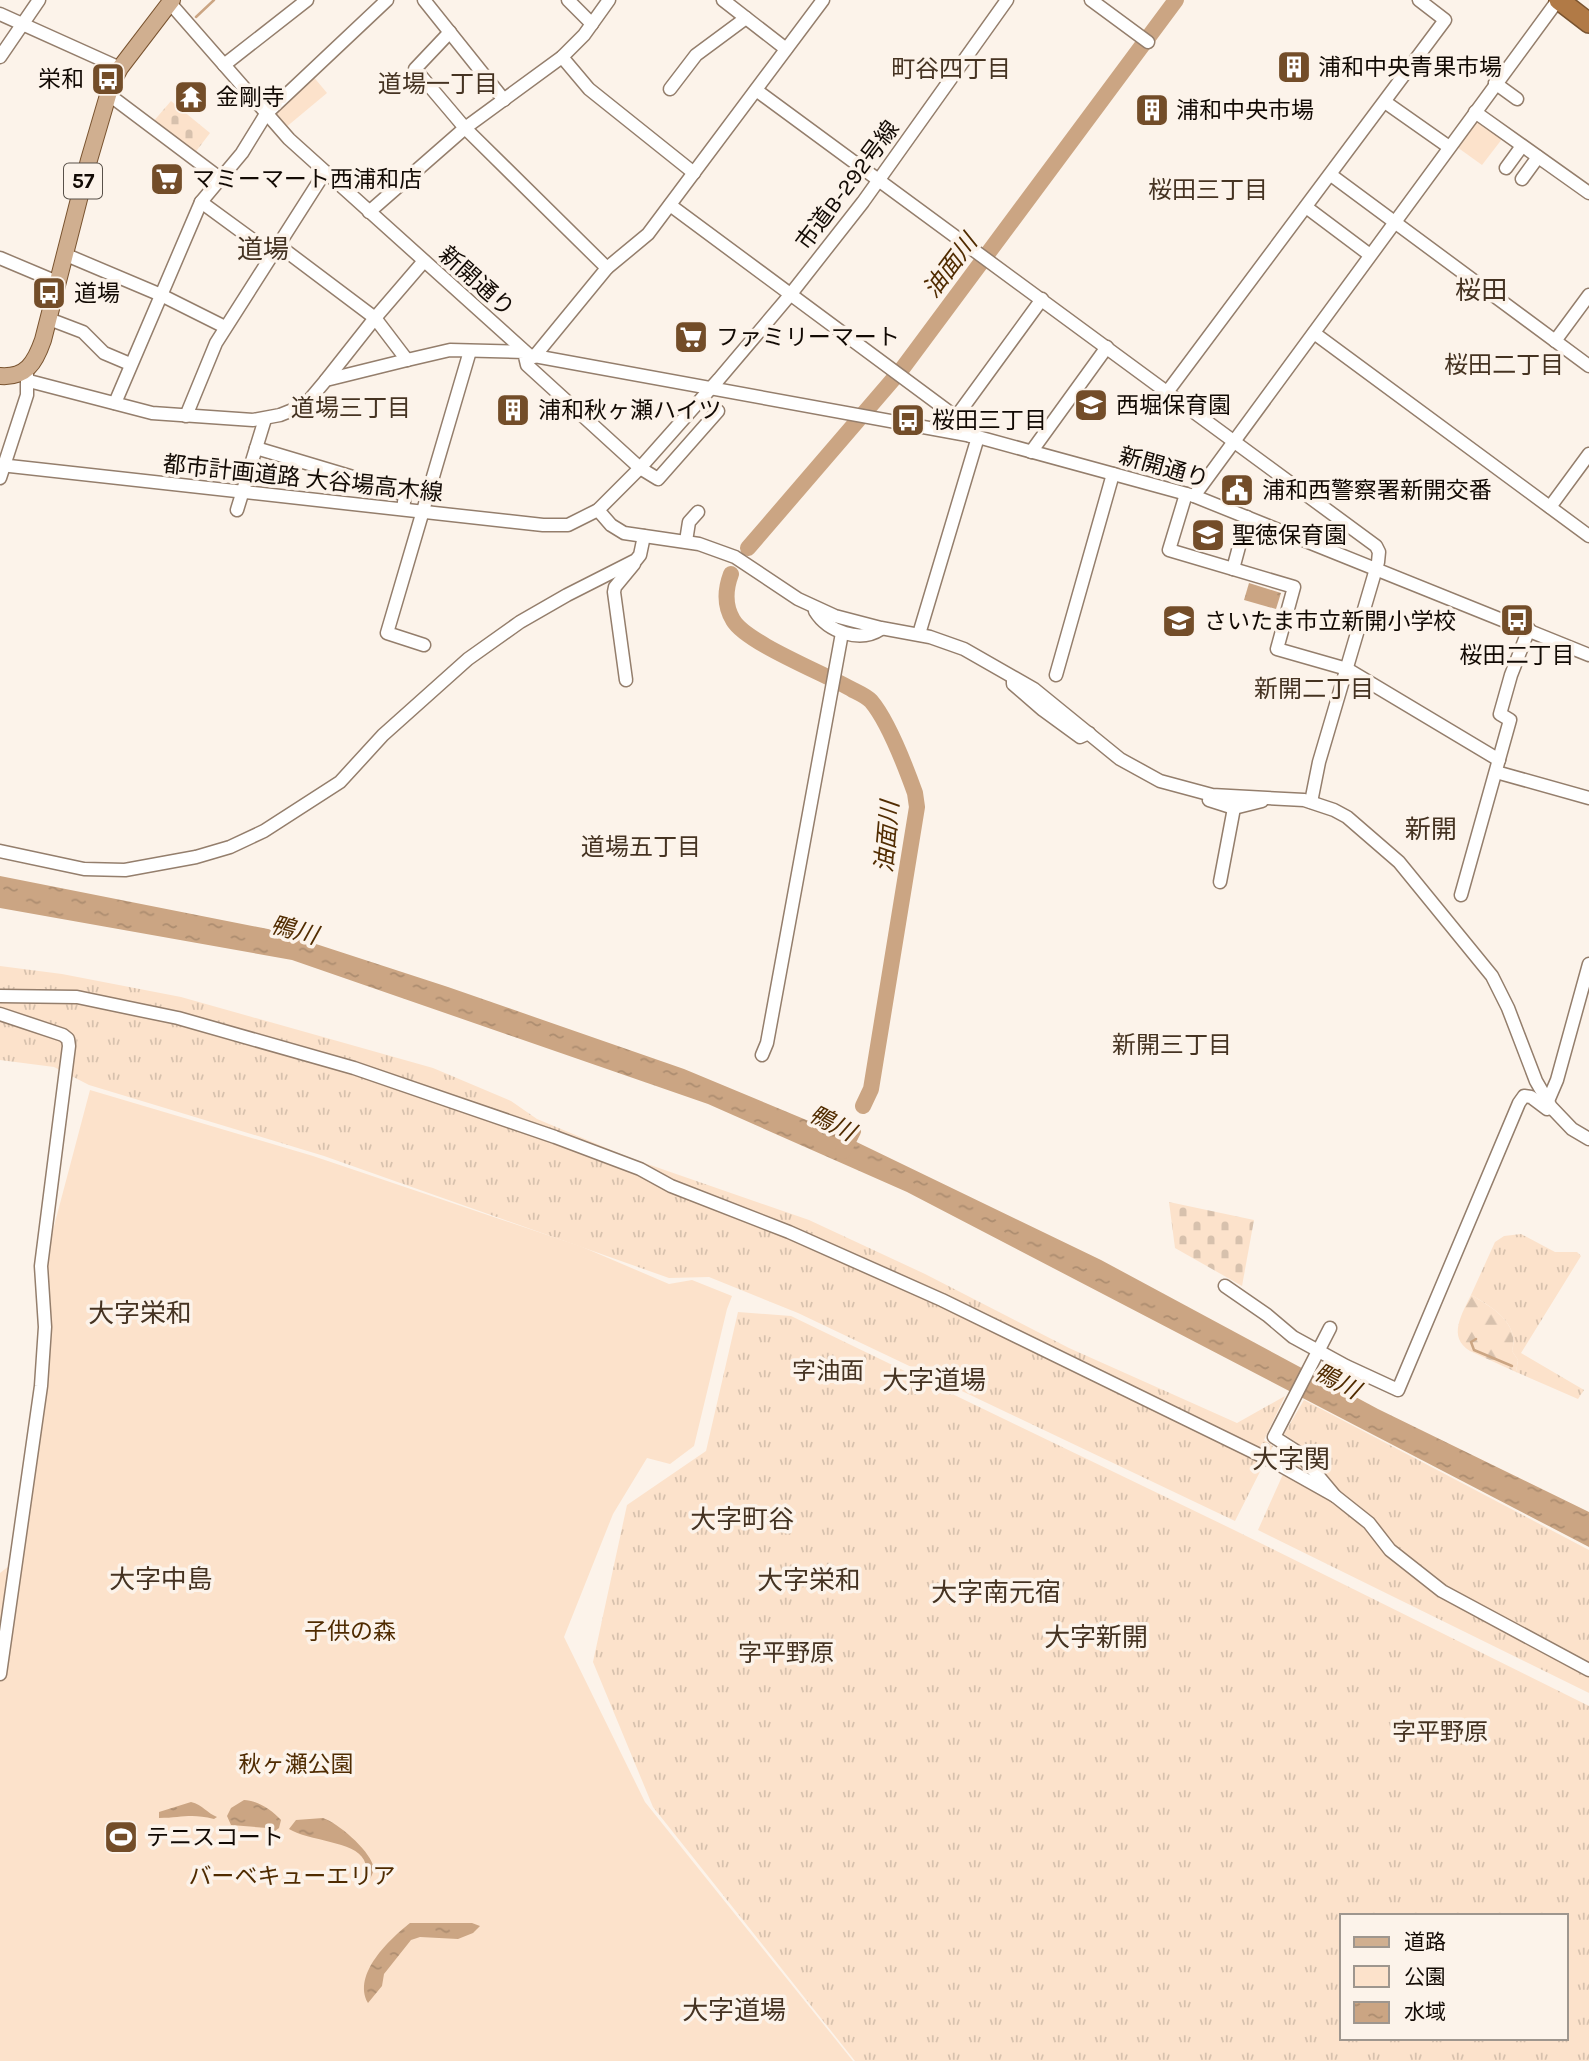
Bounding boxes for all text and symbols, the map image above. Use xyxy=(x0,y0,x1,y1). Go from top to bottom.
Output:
building icon: 浦和中央青果市場 xyxy=(1275,48,1313,86)
place label: 浦和中央青果市場 xyxy=(1318,54,1502,81)
district label: 町谷四丁目 xyxy=(891,55,1011,83)
bus stop icon: 栄和 xyxy=(89,60,127,98)
place label: 栄和 xyxy=(38,66,84,93)
district label: 道場一丁目 xyxy=(378,70,498,98)
temple icon: 金剛寺 xyxy=(172,78,210,116)
place label: 金剛寺 xyxy=(216,84,285,111)
building icon: 浦和中央市場 xyxy=(1133,91,1171,129)
place label: 浦和中央市場 xyxy=(1176,97,1314,124)
street label: 市道B-292号線 xyxy=(790,116,905,255)
supermarket icon: マミーマート西浦和店 xyxy=(148,160,186,198)
road number: 57 xyxy=(64,164,102,198)
place label: マミーマート西浦和店 xyxy=(192,166,422,193)
district label: 桜田三丁目 xyxy=(1148,176,1268,204)
water label: 油面川 xyxy=(917,226,985,303)
district label: 道場 xyxy=(237,234,289,265)
street label: 新開通り xyxy=(433,241,520,322)
bus stop icon: 道場 xyxy=(30,274,68,312)
district label: 桜田 xyxy=(1455,275,1507,306)
place label: 道場 xyxy=(74,280,120,307)
supermarket icon: ファミリーマート xyxy=(672,318,710,356)
place label: ファミリーマート xyxy=(716,324,900,351)
district label: 桜田二丁目 xyxy=(1444,351,1564,379)
school or university icon: 西堀保育園 xyxy=(1072,386,1110,424)
building icon: 浦和秋ヶ瀬ハイツ xyxy=(494,391,532,429)
place label: 西堀保育園 xyxy=(1116,392,1231,419)
district label: 道場三丁目 xyxy=(291,394,411,422)
place label: 浦和秋ヶ瀬ハイツ xyxy=(538,397,722,424)
bus stop icon: 桜田三丁目 xyxy=(889,401,927,439)
place label: 桜田三丁目 xyxy=(932,407,1047,434)
street label: 新開通り xyxy=(1116,442,1212,493)
street label: 都市計画道路 大谷場高木線 xyxy=(162,450,444,507)
public building icon: 浦和西警察署新開交番 xyxy=(1218,471,1256,509)
place label: 浦和西警察署新開交番 xyxy=(1262,477,1492,504)
school or university icon: 聖徳保育園 xyxy=(1189,516,1227,554)
place label: 聖徳保育園 xyxy=(1232,522,1347,549)
bus stop icon: 桜田二丁目 xyxy=(1498,601,1536,639)
school or university icon: さいたま市立新開小学校 xyxy=(1160,602,1198,640)
place label: さいたま市立新開小学校 xyxy=(1204,608,1456,635)
place label: 桜田二丁目 xyxy=(1460,642,1575,669)
district label: 新開二丁目 xyxy=(1254,675,1374,703)
water label: 油面川 xyxy=(870,797,904,874)
district label: 新開 xyxy=(1405,814,1457,845)
district label: 道場五丁目 xyxy=(581,833,701,861)
water label: 鴨川 xyxy=(267,910,324,951)
district label: 新開三丁目 xyxy=(1112,1031,1232,1059)
water label: 鴨川 xyxy=(804,1100,862,1148)
district label: 大字栄和 xyxy=(88,1298,192,1329)
district label: 字油面 xyxy=(792,1357,864,1385)
water label: 鴨川 xyxy=(1309,1358,1367,1406)
district label: 大字道場 xyxy=(882,1365,986,1396)
district label: 大字関 xyxy=(1252,1444,1330,1475)
district label: 大字町谷 xyxy=(690,1504,794,1535)
district label: 大字中島 xyxy=(109,1564,213,1595)
district label: 大字栄和 xyxy=(757,1565,861,1596)
district label: 大字南元宿 xyxy=(931,1577,1061,1608)
park label: 子供の森 xyxy=(304,1618,396,1645)
district label: 大字新開 xyxy=(1044,1622,1148,1653)
district label: 字平野原 xyxy=(738,1639,834,1667)
district label: 字平野原 xyxy=(1392,1718,1488,1746)
park label: 秋ヶ瀬公園 xyxy=(239,1751,354,1778)
sports icon: テニスコート xyxy=(102,1818,140,1856)
place label: テニスコート xyxy=(146,1824,284,1851)
park label: バーベキューエリア xyxy=(189,1863,396,1890)
legend xyxy=(1340,1914,1568,2040)
text: 道路 xyxy=(1404,1930,1446,1954)
text: 公園 xyxy=(1404,1965,1446,1989)
district label: 大字道場 xyxy=(682,1995,786,2026)
text: 水域 xyxy=(1404,2000,1446,2024)

